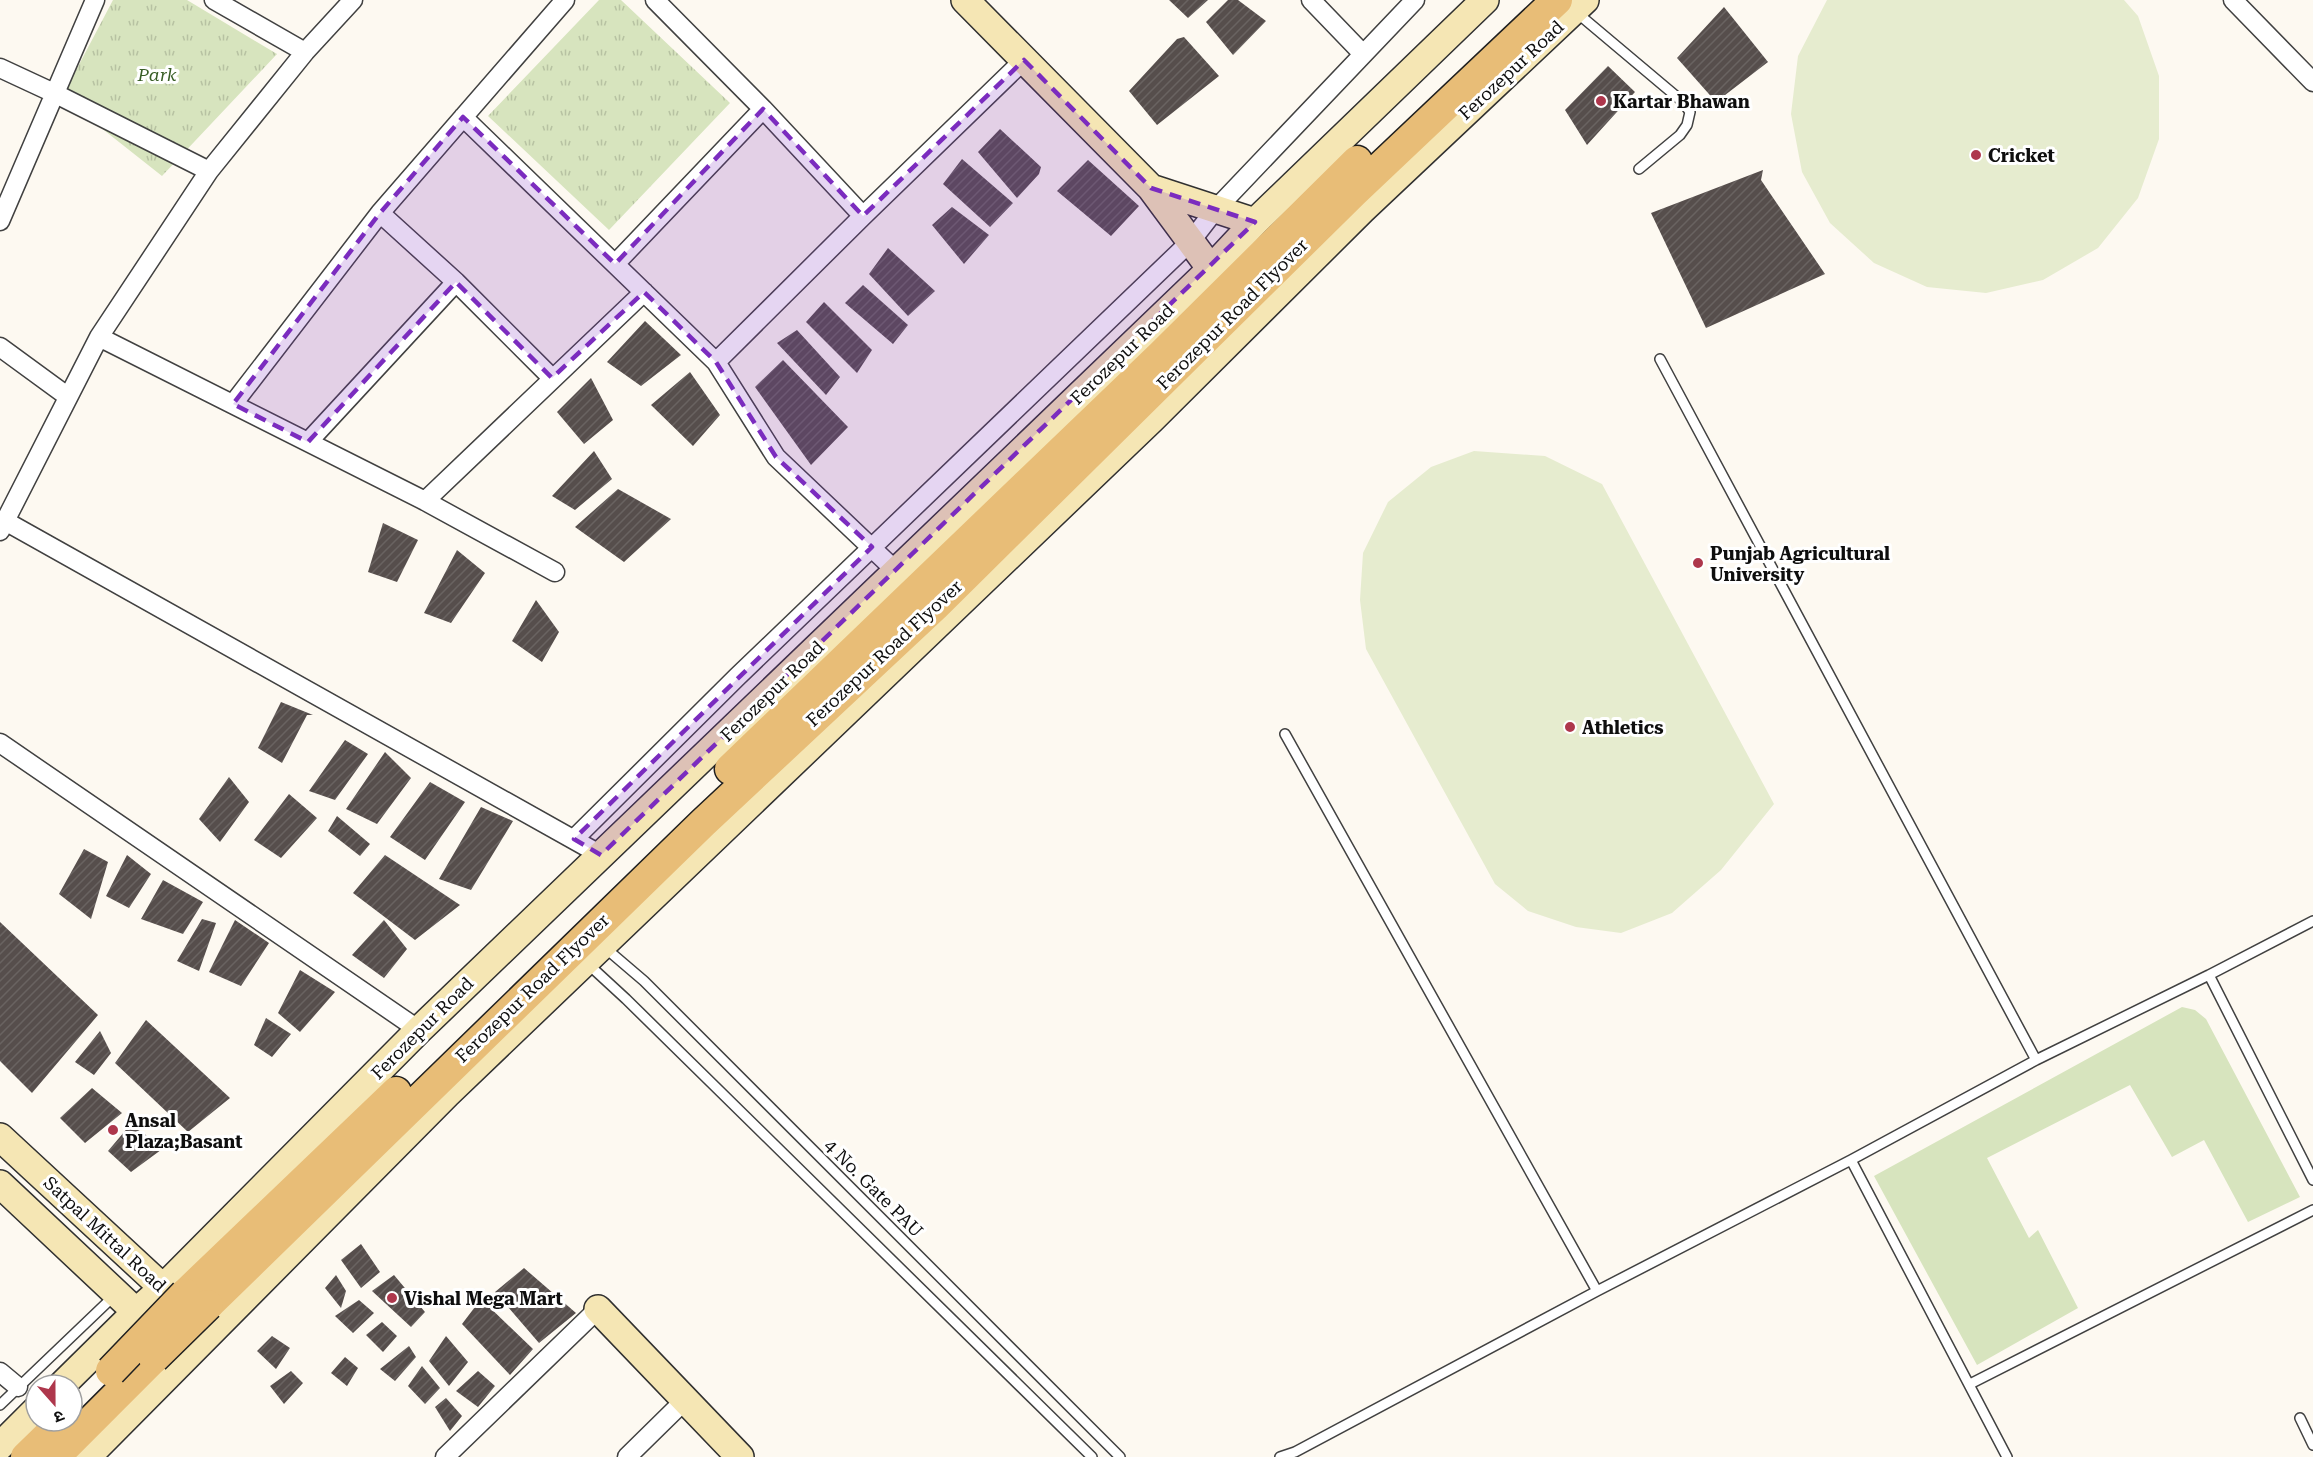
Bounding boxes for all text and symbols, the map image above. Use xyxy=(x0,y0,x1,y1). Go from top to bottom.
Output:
street label: Ferozepur Road xyxy=(1454,16,1568,124)
park label: Park xyxy=(136,64,177,85)
place label: Kartar Bhawan xyxy=(1613,91,1750,112)
marker: Kartar Bhawan xyxy=(1594,94,1608,108)
place label: Cricket xyxy=(1988,145,2055,166)
marker: Cricket xyxy=(1969,148,1983,162)
street label: Ferozepur Road Flyover xyxy=(1152,234,1312,394)
street label: Ferozepur Road xyxy=(1066,299,1178,409)
place label: Punjab Agricultural University xyxy=(1710,543,1890,585)
marker: Punjab Agricultural University xyxy=(1691,556,1705,570)
street label: Ferozepur Road Flyover xyxy=(802,575,966,731)
street label: Ferozepur Road xyxy=(716,636,828,746)
place label: Athletics xyxy=(1582,717,1664,738)
marker: Athletics xyxy=(1563,720,1577,734)
street label: Ferozepur Road Flyover xyxy=(451,909,613,1067)
street label: Ferozepur Road xyxy=(367,972,478,1083)
place label: Ansal Plaza;Basant xyxy=(125,1110,243,1152)
marker: Ansal Plaza;Basant xyxy=(106,1123,120,1137)
street label: 4 No. Gate PAU xyxy=(821,1135,927,1241)
street label: Satpal Mittal Road xyxy=(39,1172,171,1296)
place label: Vishal Mega Mart xyxy=(404,1288,563,1309)
marker: Vishal Mega Mart xyxy=(385,1291,399,1305)
north arrow xyxy=(24,1373,84,1433)
text: उ xyxy=(51,1406,67,1427)

